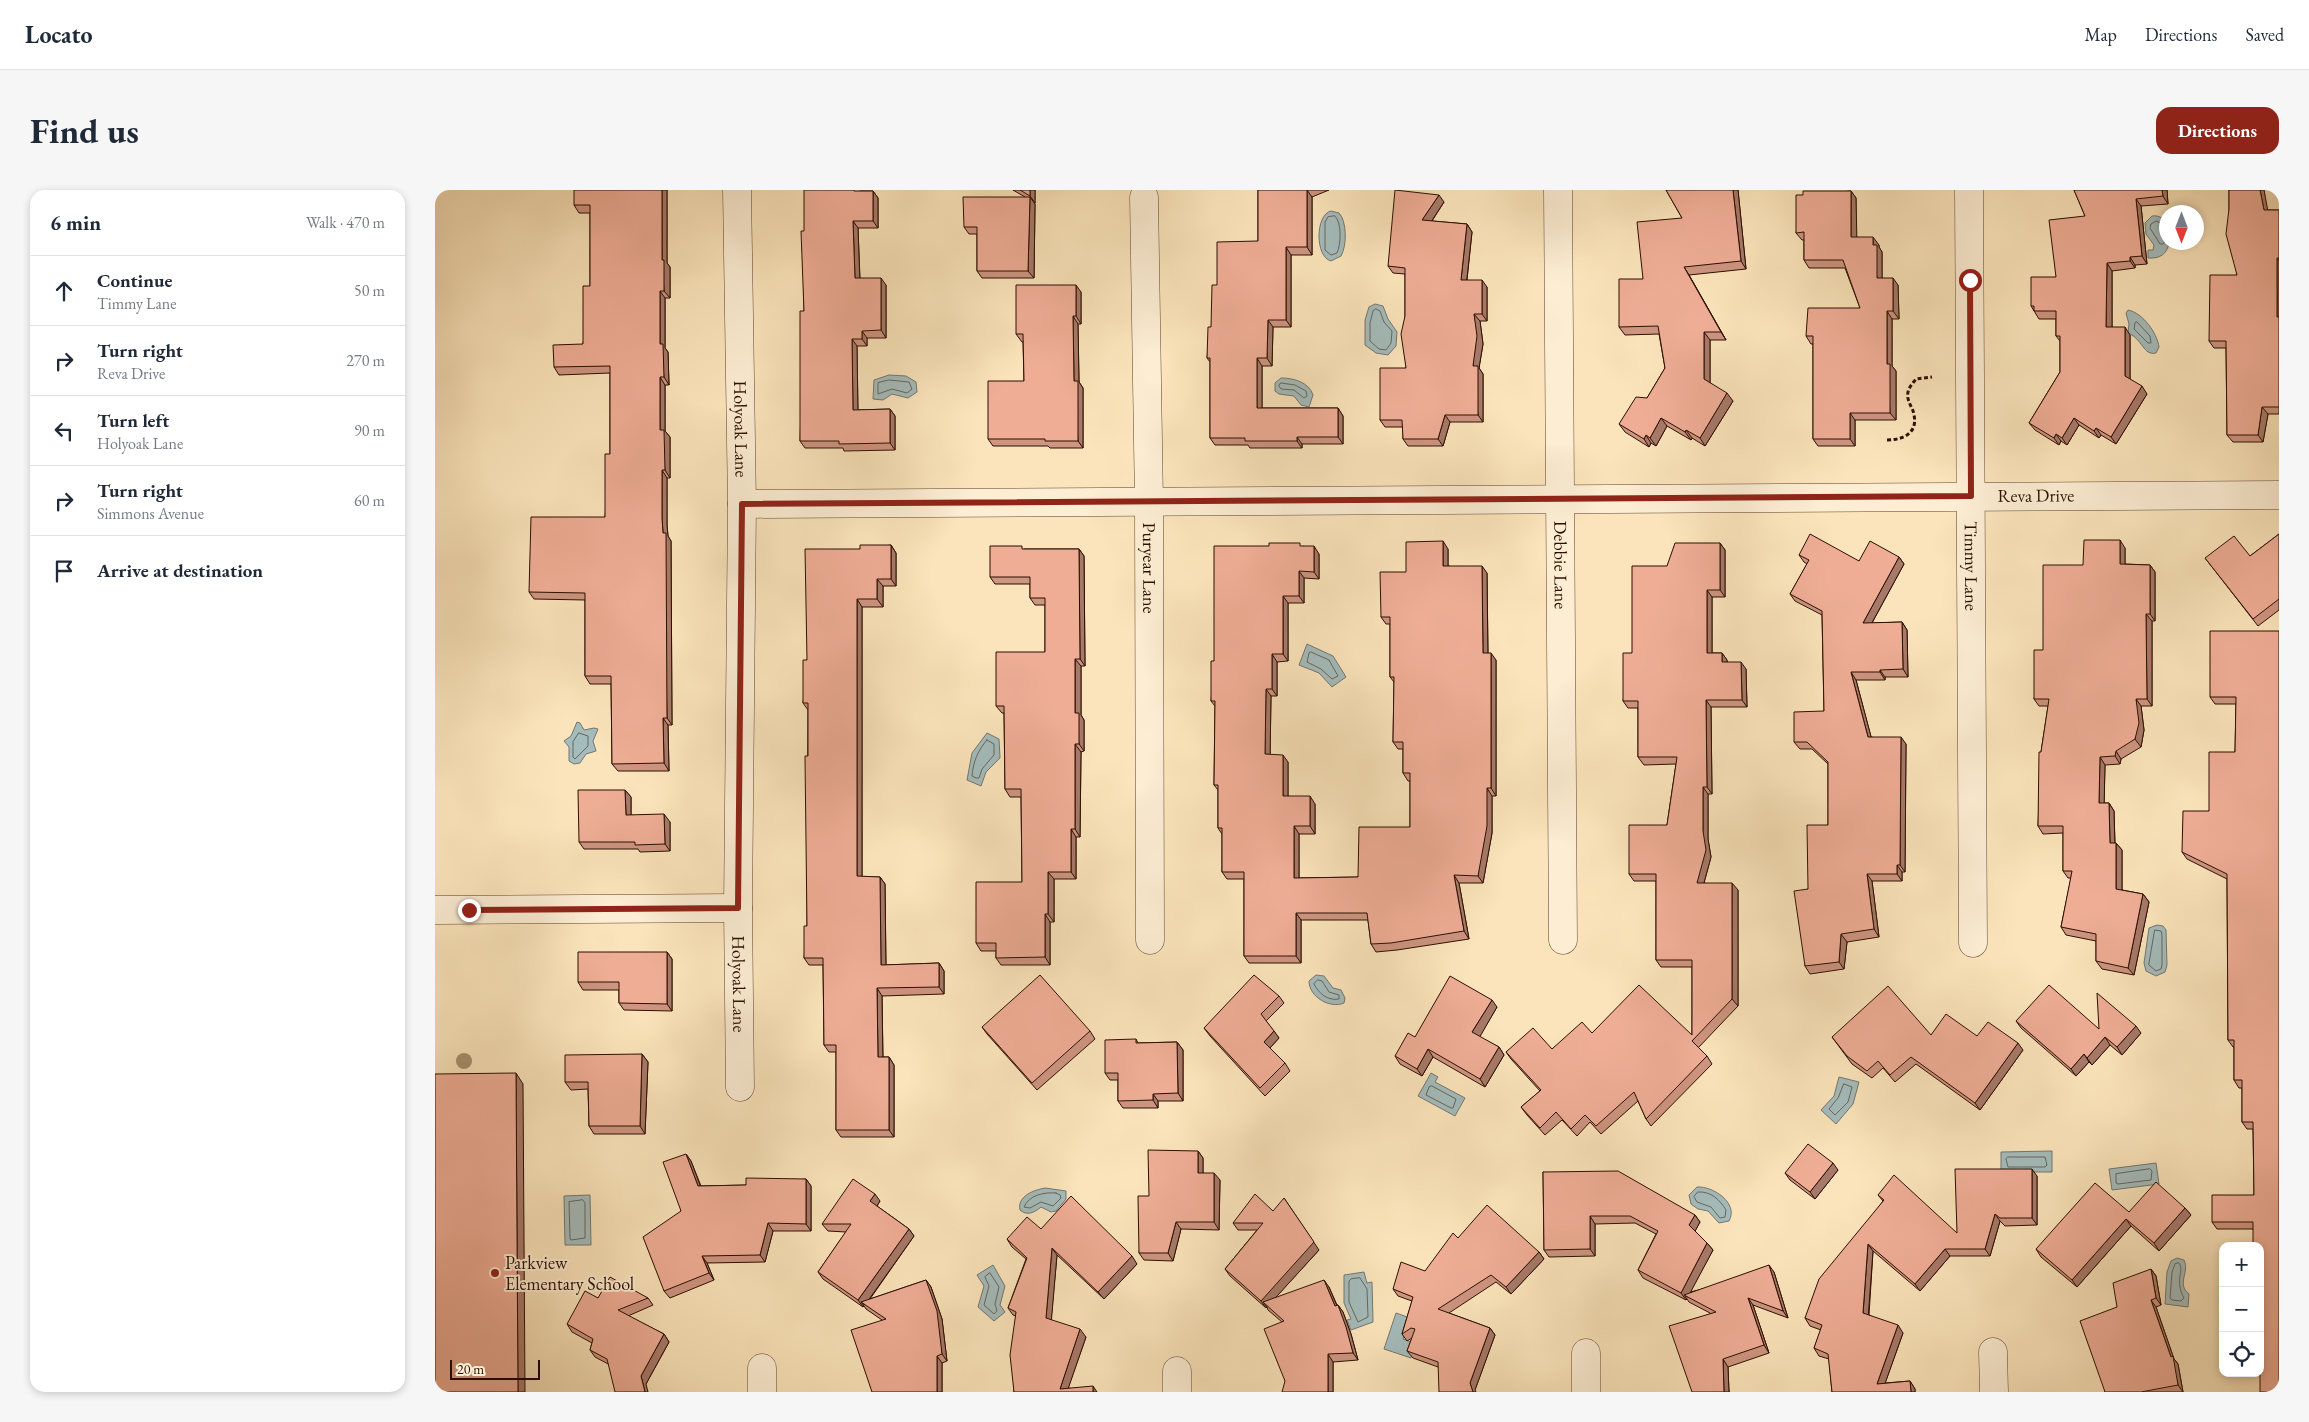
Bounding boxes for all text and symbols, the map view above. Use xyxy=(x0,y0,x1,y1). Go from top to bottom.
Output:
text: Locato xyxy=(25,19,93,50)
text: Map xyxy=(2085,23,2117,46)
text: Directions xyxy=(2145,23,2217,46)
text: Saved xyxy=(2245,23,2284,46)
button: Directions xyxy=(2156,107,2279,154)
text: Find us xyxy=(30,108,139,153)
north arrow xyxy=(2159,205,2204,250)
text: 6 min xyxy=(50,209,101,236)
text: Walk · 470 m xyxy=(306,212,385,233)
text: Continue xyxy=(97,268,172,293)
route start xyxy=(1959,269,1982,292)
icon: ahead xyxy=(50,277,78,305)
text: 50 m xyxy=(354,280,385,301)
text: Timmy Lane xyxy=(97,293,177,314)
text: Turn right xyxy=(97,338,183,363)
icon: right xyxy=(50,347,78,375)
text: 270 m xyxy=(346,350,385,371)
text: Reva Drive xyxy=(97,363,165,384)
street label: Holyoak Lane xyxy=(729,380,754,478)
text: Turn left xyxy=(97,408,169,433)
icon: left xyxy=(50,417,78,445)
text: 90 m xyxy=(354,420,385,441)
text: Holyoak Lane xyxy=(97,433,183,454)
text: Turn right xyxy=(97,478,183,503)
street label: Reva Drive xyxy=(1997,483,2074,507)
icon: right xyxy=(50,487,78,515)
text: 60 m xyxy=(354,490,385,511)
text: Simmons Avenue xyxy=(97,503,204,524)
street label: Debbie Lane xyxy=(1549,521,1573,609)
street label: Timmy Lane xyxy=(1960,521,1983,611)
street label: Puryear Lane xyxy=(1138,522,1161,613)
icon: arrive xyxy=(50,557,78,585)
text: Arrive at destination xyxy=(97,558,263,583)
route end xyxy=(458,899,481,922)
street label: Holyoak Lane xyxy=(727,935,751,1033)
map controls xyxy=(2219,1242,2264,1377)
button: + xyxy=(2219,1242,2264,1287)
place label: Parkview Elementary School xyxy=(505,1251,634,1295)
marker: Parkview Elementary School xyxy=(489,1267,501,1279)
button: − xyxy=(2219,1287,2264,1332)
button: locate xyxy=(2219,1332,2264,1377)
scale bar xyxy=(450,1357,540,1380)
text: 20 m xyxy=(457,1360,484,1378)

